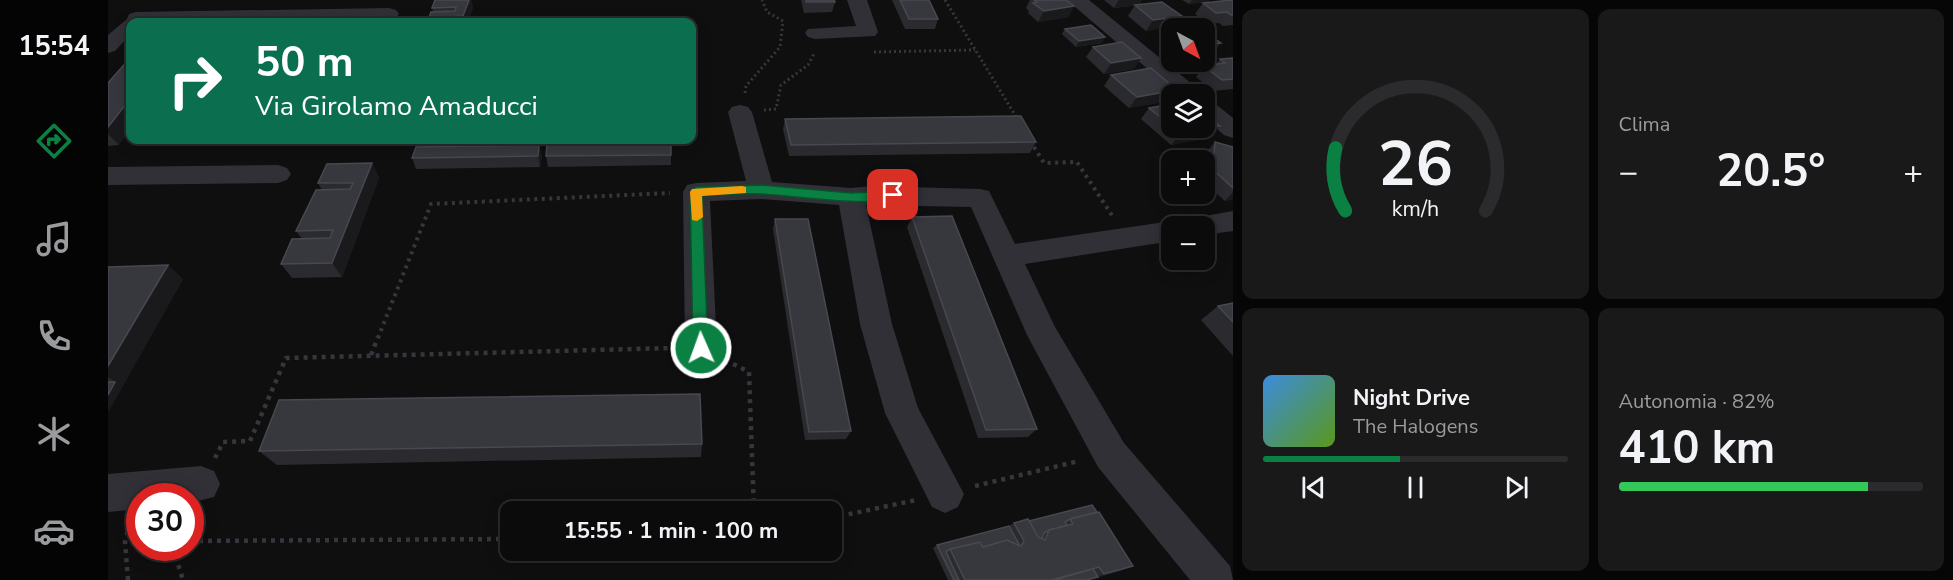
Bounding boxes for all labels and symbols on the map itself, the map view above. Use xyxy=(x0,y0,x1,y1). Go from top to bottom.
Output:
north arrow xyxy=(1161,18,1215,72)
pin xyxy=(867,169,918,220)
position arrow xyxy=(669,316,733,380)
speed limit sign: 30 xyxy=(126,483,204,561)

